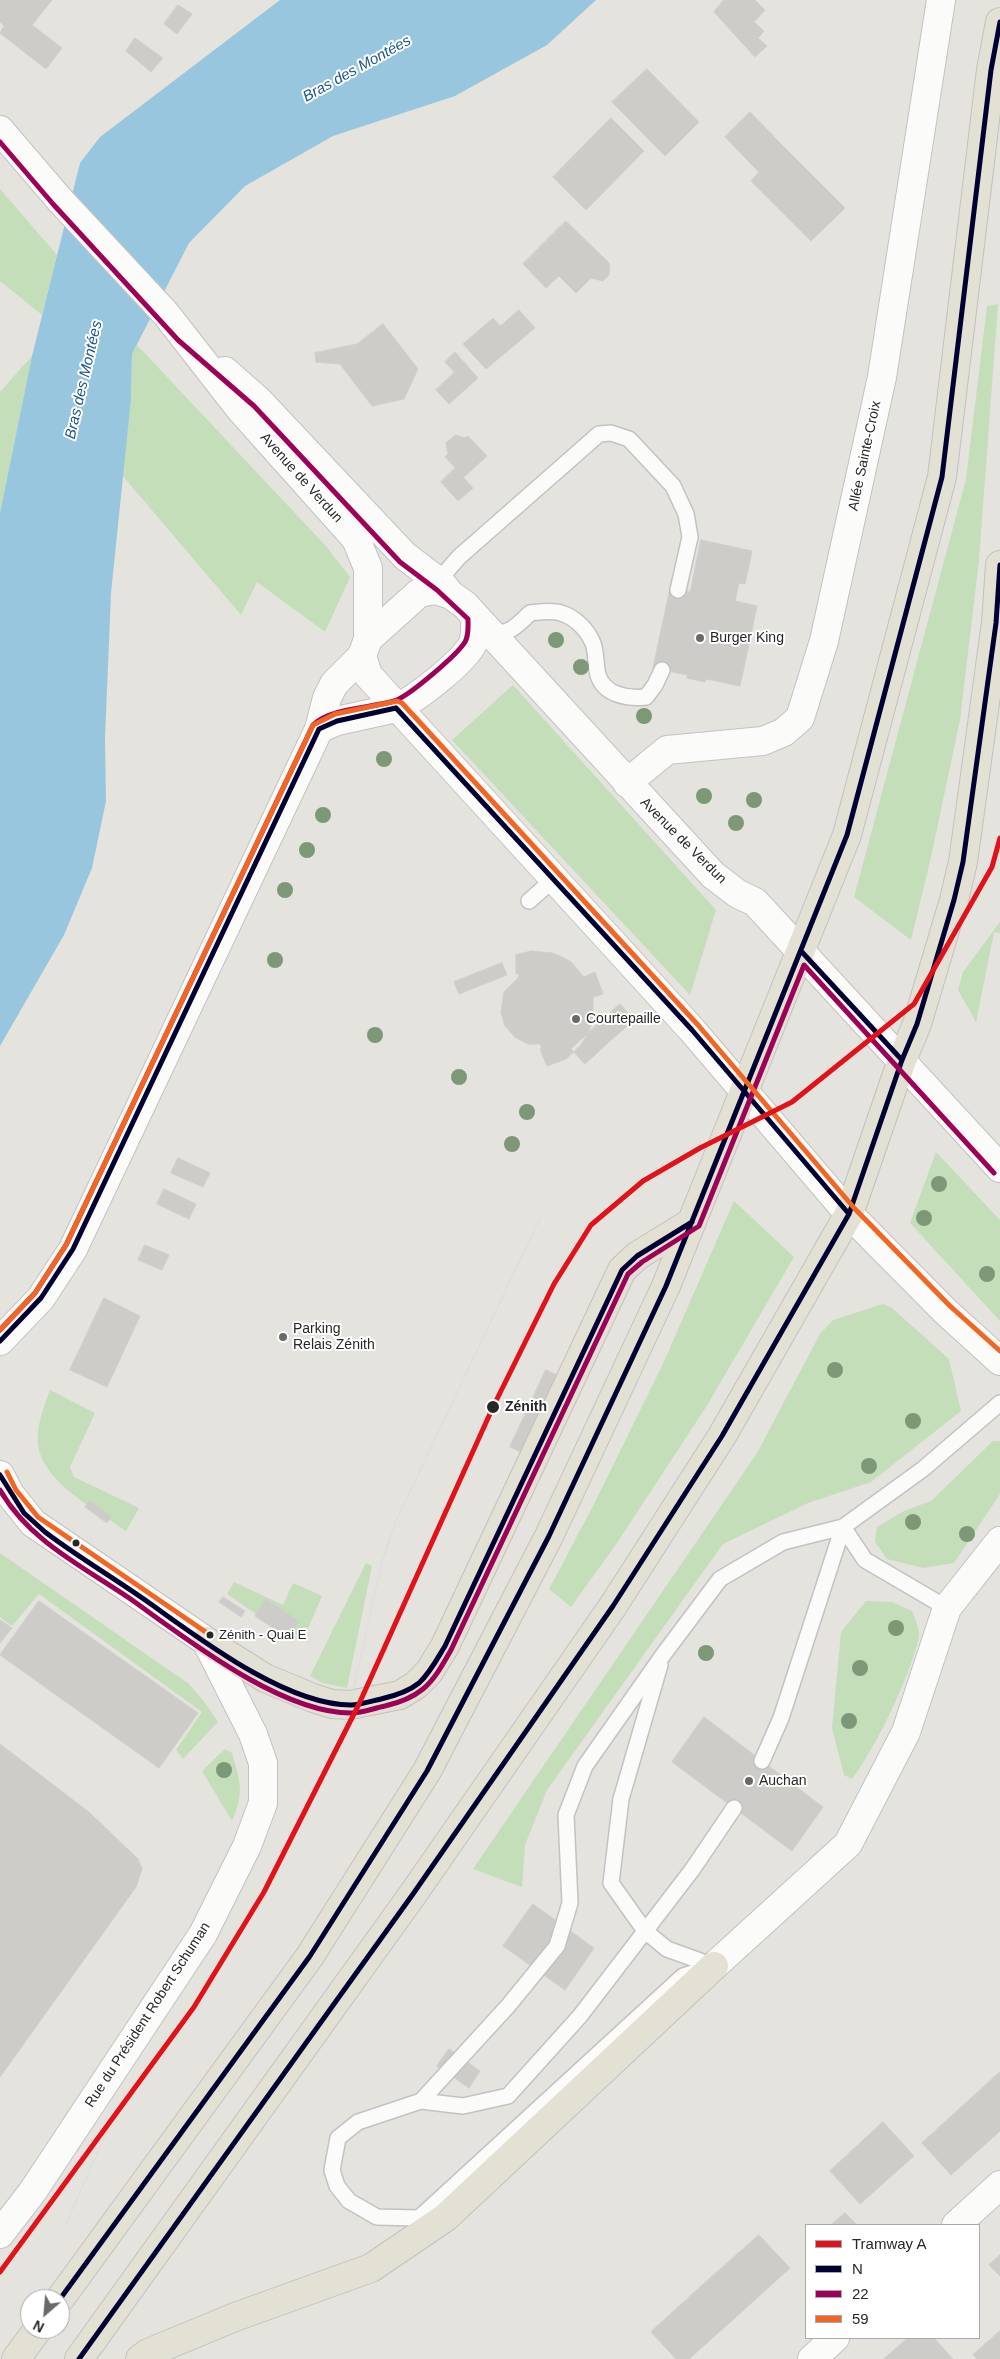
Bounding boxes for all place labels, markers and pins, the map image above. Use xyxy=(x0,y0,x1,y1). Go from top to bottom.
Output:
place label: Burger King xyxy=(710,630,784,646)
marker: Burger King xyxy=(694,632,706,644)
place label: Courtepaille xyxy=(586,1011,661,1027)
marker: Courtepaille xyxy=(570,1013,582,1025)
place label: Parking Relais Zénith xyxy=(293,1321,375,1354)
marker: Parking Relais Zénith xyxy=(277,1331,289,1343)
marker: Zénith xyxy=(485,1399,501,1415)
place label: Zénith xyxy=(505,1399,547,1415)
unlabelled marker xyxy=(71,1538,81,1548)
place label: Zénith - Quai E xyxy=(219,1627,306,1643)
marker: Zénith - Quai E xyxy=(205,1630,215,1640)
place label: Auchan xyxy=(759,1773,806,1789)
marker: Auchan xyxy=(743,1775,755,1787)

